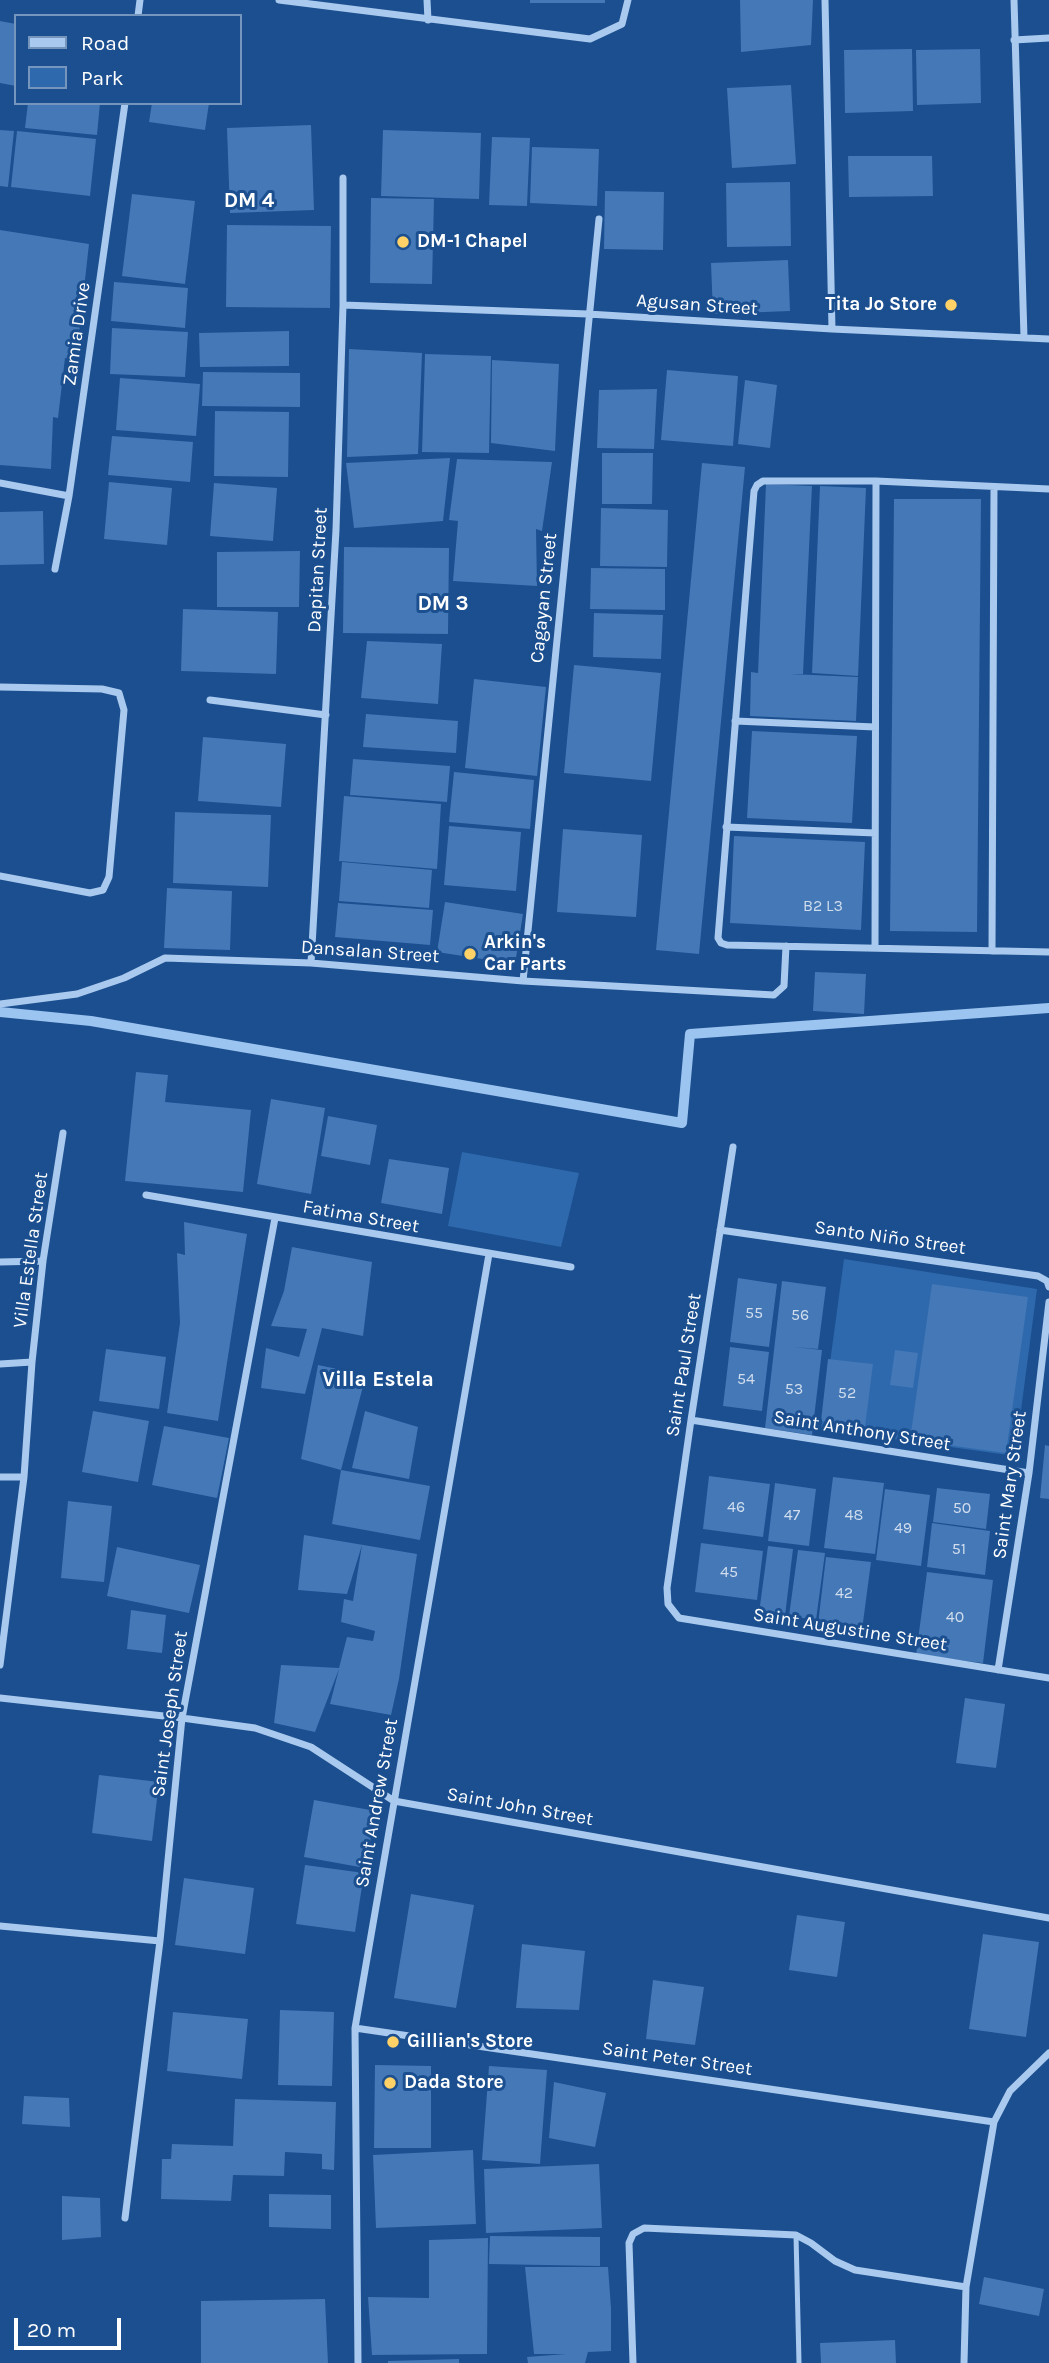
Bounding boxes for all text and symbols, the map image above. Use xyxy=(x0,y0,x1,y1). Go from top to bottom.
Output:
legend xyxy=(14,14,242,105)
text: Road xyxy=(81,31,129,55)
text: Park xyxy=(81,66,124,90)
district label: DM 4 xyxy=(224,188,274,214)
place label: DM-1 Chapel xyxy=(417,231,528,253)
marker: DM-1 Chapel xyxy=(395,234,411,250)
street label: Zamia Drive xyxy=(58,281,96,387)
street label: Agusan Street xyxy=(635,289,759,321)
place label: Tita Jo Store xyxy=(825,294,937,316)
marker: Tita Jo Store xyxy=(943,297,959,313)
street label: Dapitan Street xyxy=(303,507,333,633)
street label: Cagayan Street xyxy=(526,532,562,664)
district label: DM 3 xyxy=(417,591,469,617)
house number: B2 L3 xyxy=(803,896,843,916)
place label: Arkin's Car Parts xyxy=(484,932,567,976)
street label: Dansalan Street xyxy=(300,936,440,968)
marker: Arkin's Car Parts xyxy=(462,946,478,962)
street label: Villa Estella Street xyxy=(9,1171,53,1329)
street label: Fatima Street xyxy=(301,1196,421,1238)
street label: Santo Niño Street xyxy=(813,1216,967,1260)
street label: Saint Paul Street xyxy=(661,1292,707,1438)
house number: 55 xyxy=(745,1303,763,1323)
house number: 56 xyxy=(791,1305,809,1325)
district label: Villa Estela xyxy=(322,1367,434,1393)
house number: 54 xyxy=(737,1369,755,1389)
house number: 53 xyxy=(785,1379,803,1399)
house number: 52 xyxy=(838,1383,856,1403)
street label: Saint Anthony Street xyxy=(772,1406,952,1456)
street label: Saint Mary Street xyxy=(988,1409,1032,1561)
house number: 46 xyxy=(727,1497,745,1517)
house number: 50 xyxy=(953,1498,971,1518)
house number: 47 xyxy=(784,1505,800,1525)
house number: 48 xyxy=(845,1505,863,1525)
house number: 49 xyxy=(894,1518,912,1538)
house number: 51 xyxy=(952,1539,966,1559)
house number: 45 xyxy=(720,1562,738,1582)
house number: 42 xyxy=(835,1583,853,1603)
street label: Saint Augustine Street xyxy=(751,1603,949,1657)
house number: 40 xyxy=(946,1607,964,1627)
street label: Saint Joseph Street xyxy=(147,1629,193,1799)
street label: Saint Andrew Street xyxy=(351,1717,403,1889)
street label: Saint John Street xyxy=(445,1783,595,1831)
place label: Gillian's Store xyxy=(407,2031,533,2053)
marker: Gillian's Store xyxy=(385,2034,401,2050)
street label: Saint Peter Street xyxy=(600,2037,754,2081)
place label: Dada Store xyxy=(404,2072,504,2094)
marker: Dada Store xyxy=(382,2075,398,2091)
scale bar xyxy=(18,2304,124,2348)
text: 20 m xyxy=(27,2318,76,2342)

